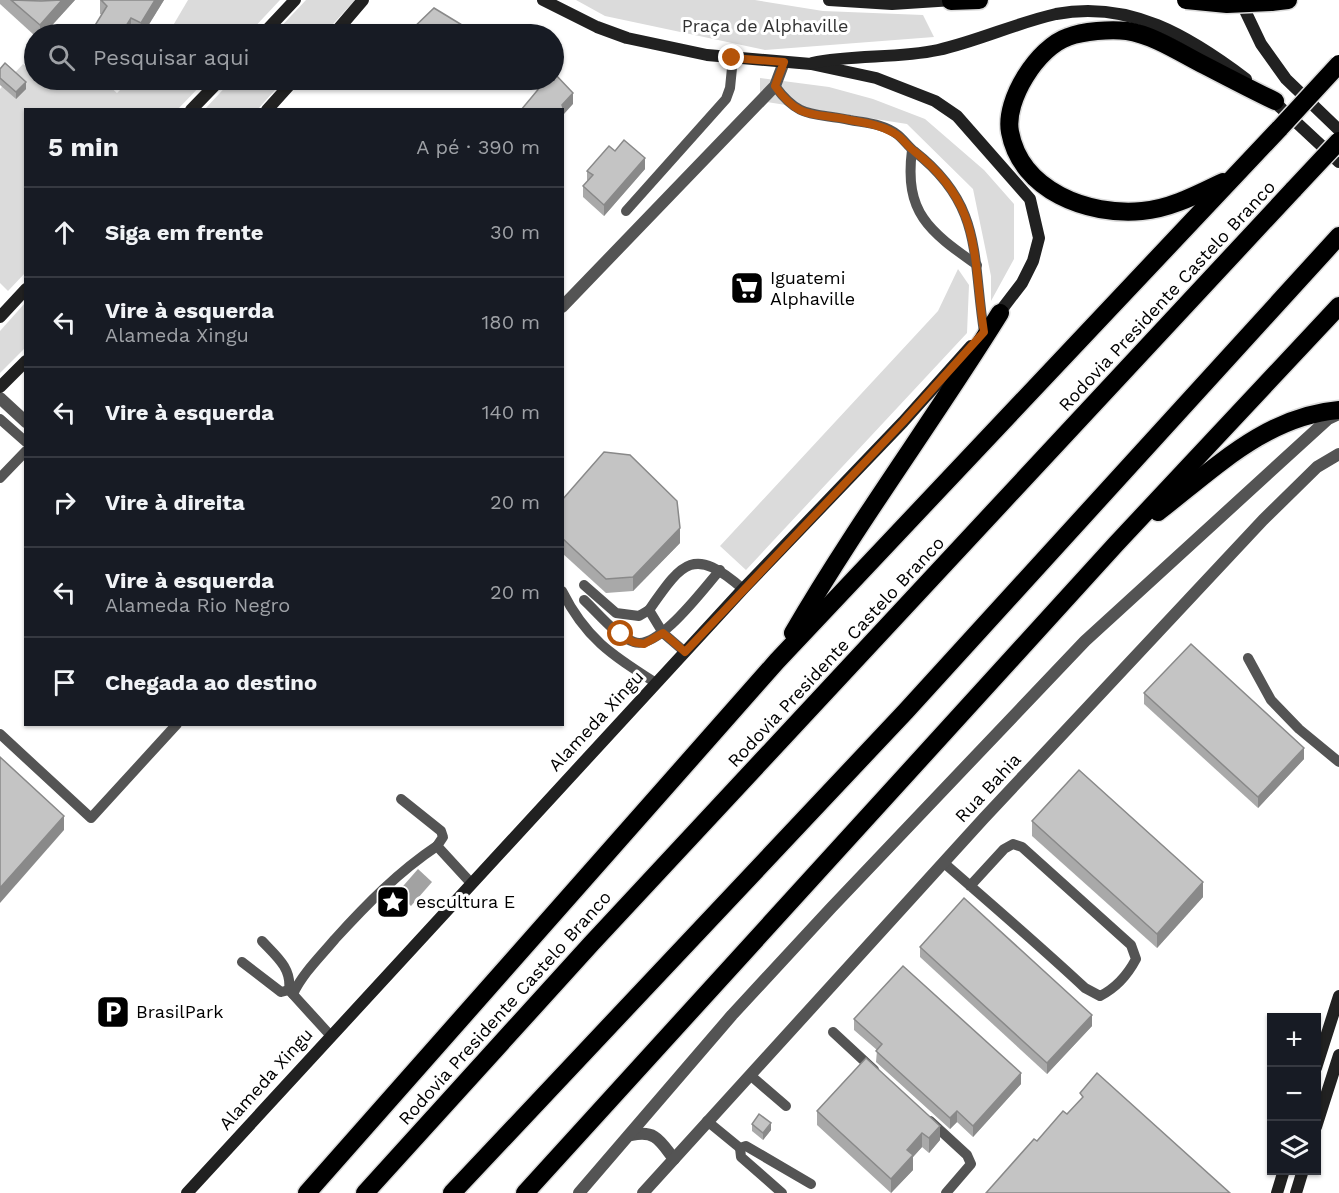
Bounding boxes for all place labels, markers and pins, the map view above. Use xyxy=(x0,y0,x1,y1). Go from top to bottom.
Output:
place label: Iguatemi Alphaville xyxy=(770,267,855,309)
supermarket icon: Iguatemi Alphaville xyxy=(729,270,765,306)
place icon: escultura E xyxy=(375,884,411,920)
place label: escultura E xyxy=(416,891,515,912)
parking icon: BrasilPark xyxy=(95,994,131,1030)
place label: BrasilPark xyxy=(136,1001,224,1022)

